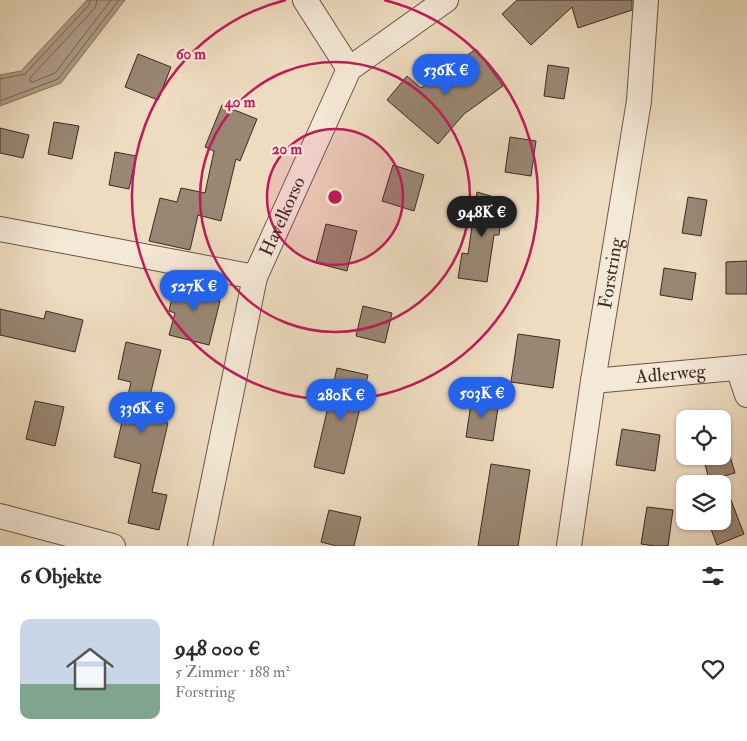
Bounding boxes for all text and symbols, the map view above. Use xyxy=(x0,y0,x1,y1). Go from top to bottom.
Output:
text: 60 m xyxy=(176,45,206,64)
pin: 536K € xyxy=(405,54,487,96)
text: 536K € xyxy=(423,60,469,80)
text: 40 m xyxy=(224,93,256,112)
text: 20 m xyxy=(272,140,302,159)
street label: Havelkorso xyxy=(254,173,311,260)
centre of rings xyxy=(326,188,344,206)
pin: 948K € xyxy=(441,196,523,238)
text: 948K € xyxy=(458,202,506,222)
street label: Forstring xyxy=(593,235,628,311)
pin: 527K € xyxy=(153,270,235,312)
text: 527K € xyxy=(171,276,217,296)
street label: Adlerweg xyxy=(634,359,707,389)
pin: 503K € xyxy=(441,376,523,419)
pin: 280K € xyxy=(300,378,382,421)
text: 503K € xyxy=(459,383,505,403)
text: 280K € xyxy=(317,385,365,405)
pin: 336K € xyxy=(101,392,183,434)
text: 336K € xyxy=(120,398,164,418)
map controls xyxy=(676,410,731,530)
button: locate xyxy=(676,410,731,465)
button: layers xyxy=(676,475,731,530)
icon: filters xyxy=(699,562,727,590)
text: 6 Objekte xyxy=(20,563,101,590)
text: 948 000 € xyxy=(175,635,260,662)
icon: home xyxy=(60,639,120,699)
icon: heart xyxy=(699,655,727,683)
text: 5 Zimmer · 188 m² xyxy=(175,662,290,682)
text: Forstring xyxy=(175,682,235,702)

